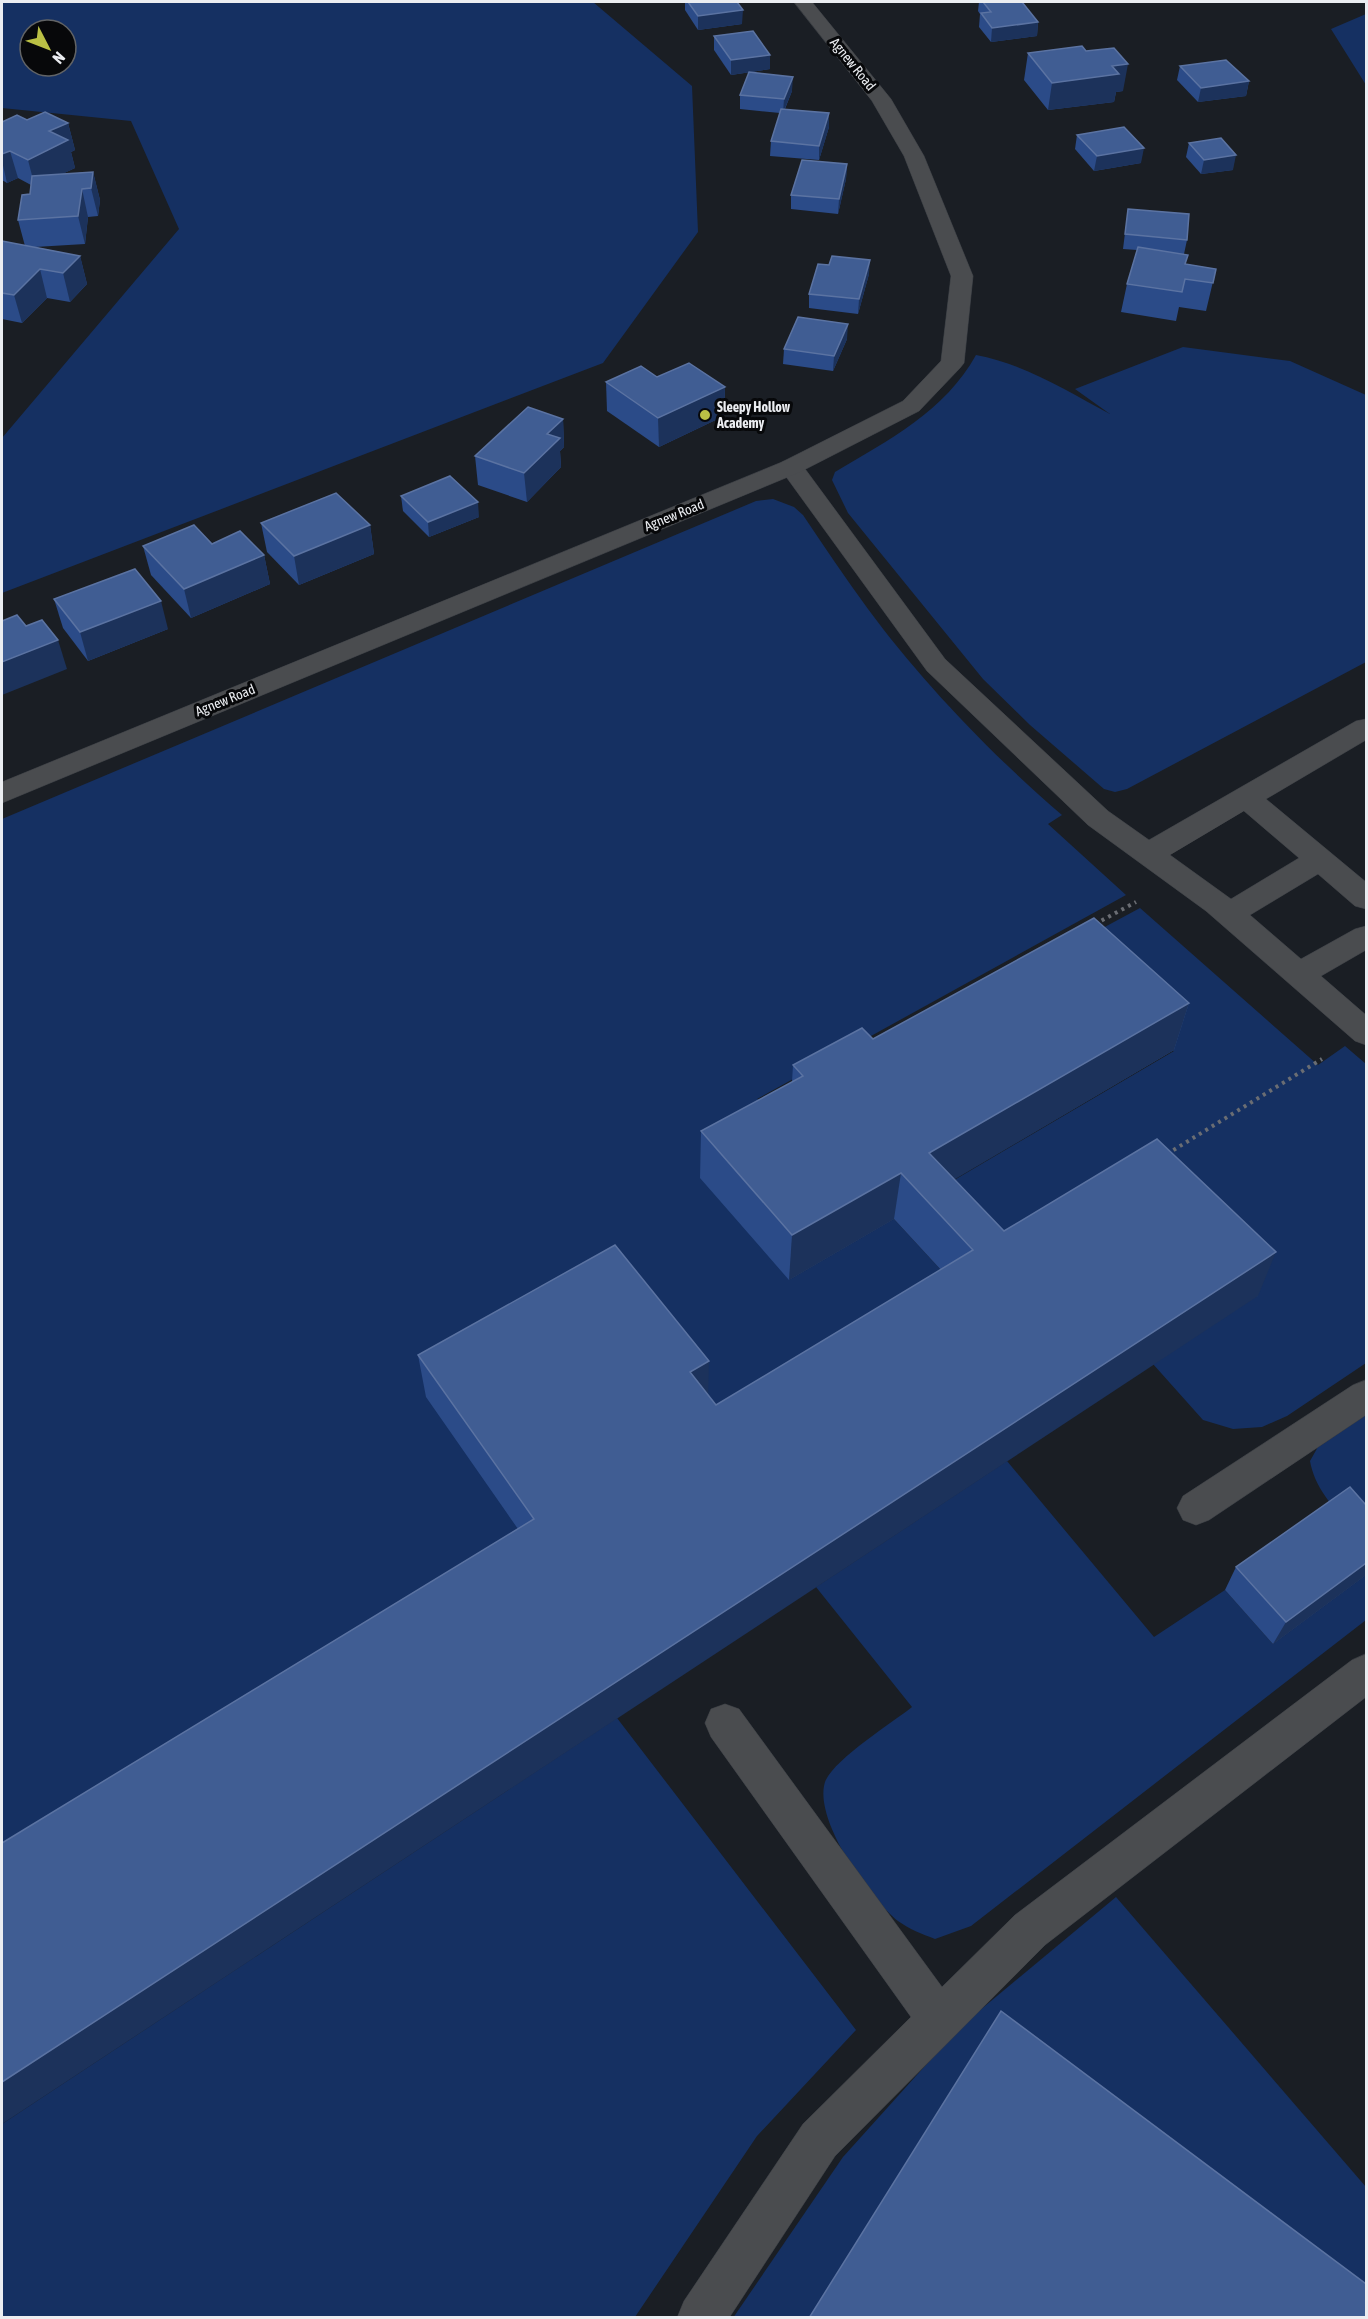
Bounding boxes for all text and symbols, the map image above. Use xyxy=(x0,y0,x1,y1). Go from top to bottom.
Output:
north arrow xyxy=(18,18,78,78)
street label: Agnew Road xyxy=(827,35,879,93)
text: N xyxy=(49,49,69,68)
place label: Sleepy Hollow Academy xyxy=(716,399,791,431)
marker: Sleepy Hollow Academy xyxy=(698,408,712,422)
street label: Agnew Road xyxy=(642,496,706,534)
street label: Agnew Road xyxy=(193,681,257,719)

